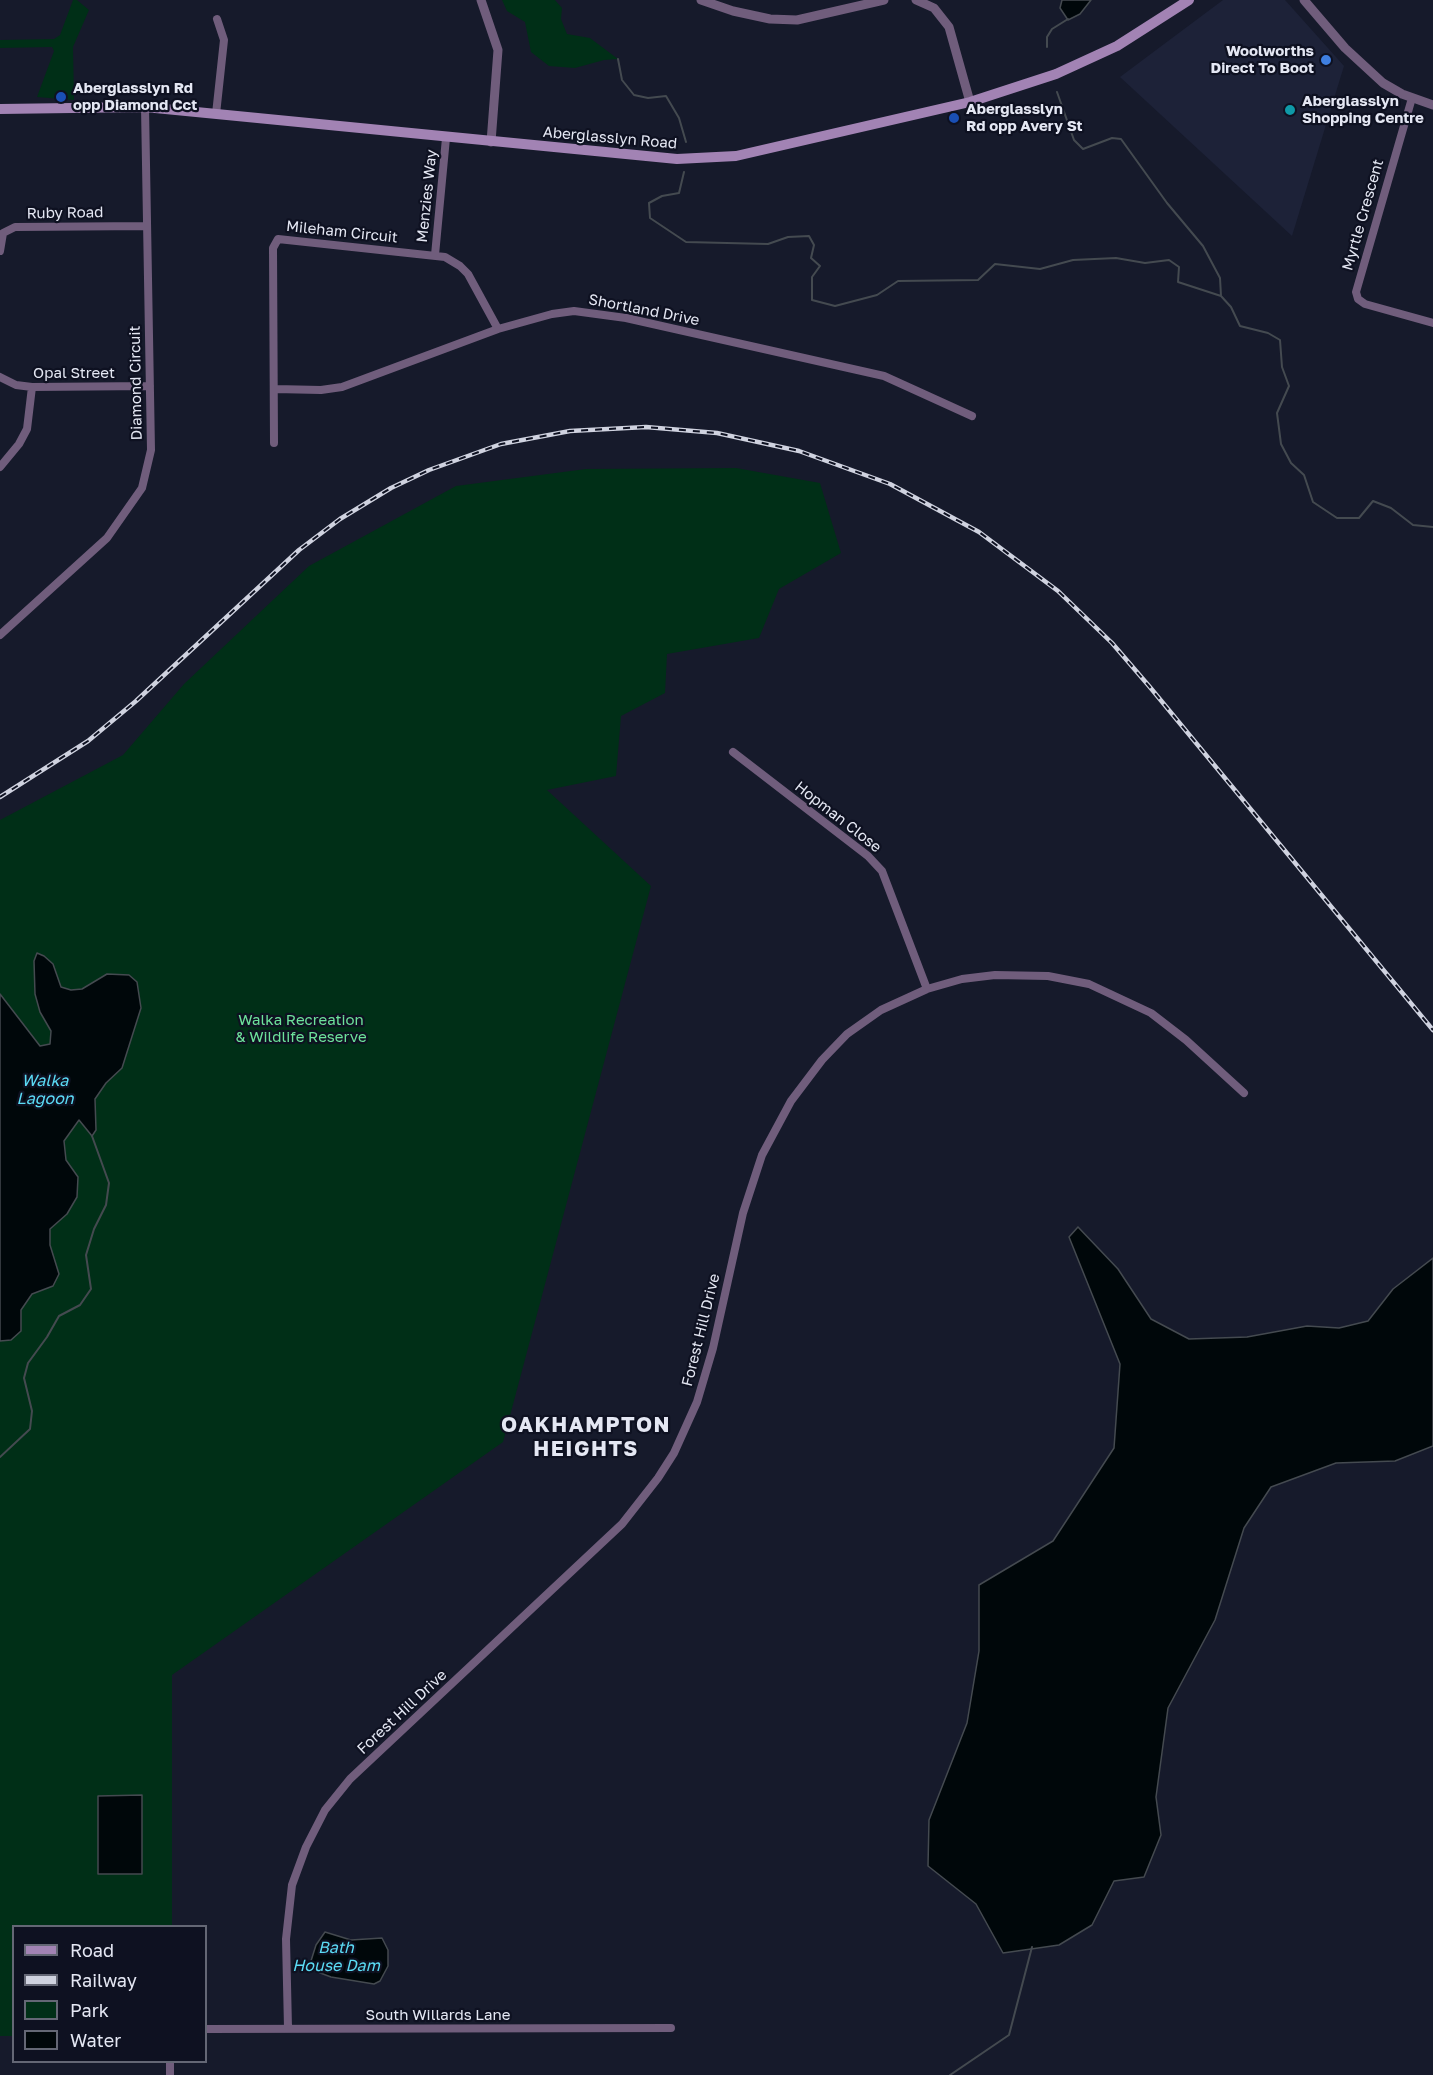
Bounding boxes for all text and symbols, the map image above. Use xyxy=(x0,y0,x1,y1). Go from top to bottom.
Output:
place label: Woolworths Direct To Boot xyxy=(1211,42,1314,77)
marker: Woolworths Direct To Boot xyxy=(1319,53,1333,67)
place label: Aberglasslyn Rd opp Diamond Cct xyxy=(73,79,197,114)
marker: Aberglasslyn Rd opp Diamond Cct xyxy=(54,90,68,104)
place label: Aberglasslyn Shopping Centre xyxy=(1302,92,1424,127)
place label: Aberglasslyn Rd opp Avery St xyxy=(966,100,1083,135)
marker: Aberglasslyn Shopping Centre xyxy=(1283,103,1297,117)
marker: Aberglasslyn Rd opp Avery St xyxy=(947,111,961,125)
street label: Aberglasslyn Road xyxy=(542,123,678,153)
street label: Menzies Way xyxy=(413,149,441,243)
street label: Myrtle Crescent xyxy=(1338,157,1388,273)
street label: Ruby Road xyxy=(26,203,104,223)
street label: Mileham Circuit xyxy=(285,217,399,247)
street label: Shortland Drive xyxy=(587,290,701,330)
street label: Diamond Circuit xyxy=(126,326,146,440)
street label: Opal Street xyxy=(33,364,115,382)
street label: Hopman Close xyxy=(791,778,885,856)
park label: Walka Recreation & Wildlife Reserve xyxy=(235,1011,367,1046)
water label: Walka Lagoon xyxy=(16,1071,74,1109)
street label: Forest Hill Drive xyxy=(678,1272,724,1388)
district label: OAKHAMPTON HEIGHTS xyxy=(501,1412,671,1462)
street label: Forest Hill Drive xyxy=(354,1666,450,1758)
legend xyxy=(12,1925,207,2063)
water label: Bath House Dam xyxy=(292,1938,380,1976)
text: Road xyxy=(70,1939,114,1961)
text: Railway xyxy=(70,1969,137,1991)
text: Park xyxy=(70,1999,109,2021)
street label: South Willards Lane xyxy=(366,2006,510,2024)
text: Water xyxy=(70,2029,121,2051)

